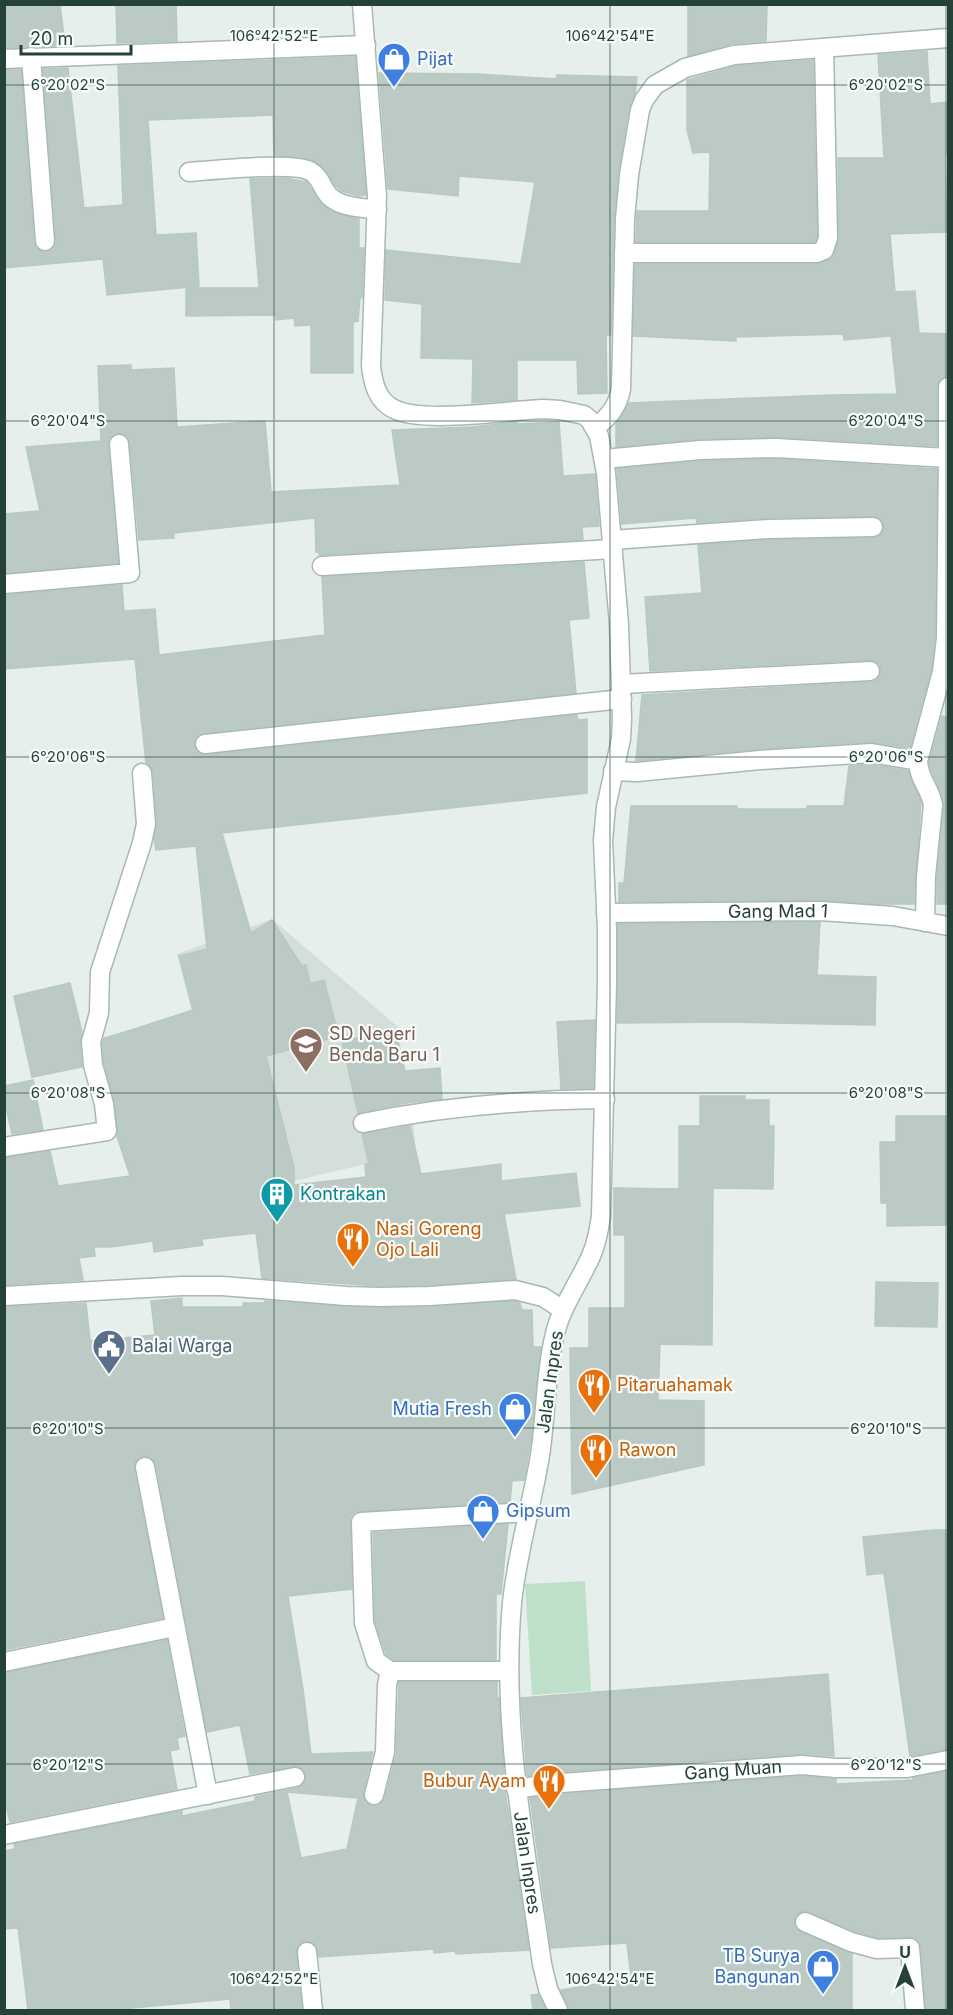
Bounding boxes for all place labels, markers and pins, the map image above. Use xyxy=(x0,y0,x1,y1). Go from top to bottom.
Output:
shop icon: Pijat xyxy=(376,41,412,88)
place label: Pijat xyxy=(417,48,453,69)
place label: SD Negeri Benda Baru 1 xyxy=(329,1023,440,1065)
school or university icon: SD Negeri Benda Baru 1 xyxy=(288,1026,324,1073)
building icon: Kontrakan xyxy=(259,1176,295,1223)
place label: Kontrakan xyxy=(300,1183,386,1204)
place label: Nasi Goreng Ojo Lali xyxy=(376,1218,481,1260)
restaurant icon: Nasi Goreng Ojo Lali xyxy=(335,1221,371,1268)
public building icon: Balai Warga xyxy=(91,1328,127,1375)
place label: Balai Warga xyxy=(132,1335,232,1356)
restaurant icon: Pitaruahamak xyxy=(576,1367,612,1414)
place label: Pitaruahamak xyxy=(617,1374,733,1395)
shop icon: Mutia Fresh xyxy=(497,1391,533,1438)
place label: Mutia Fresh xyxy=(392,1398,492,1419)
restaurant icon: Rawon xyxy=(578,1432,614,1479)
place label: Rawon xyxy=(619,1439,676,1460)
shop icon: Gipsum xyxy=(465,1493,501,1540)
place label: Gipsum xyxy=(506,1500,571,1521)
restaurant icon: Bubur Ayam xyxy=(531,1763,567,1810)
place label: Bubur Ayam xyxy=(423,1770,526,1791)
place label: TB Surya Bangunan xyxy=(714,1945,800,1987)
shop icon: TB Surya Bangunan xyxy=(805,1948,841,1995)

